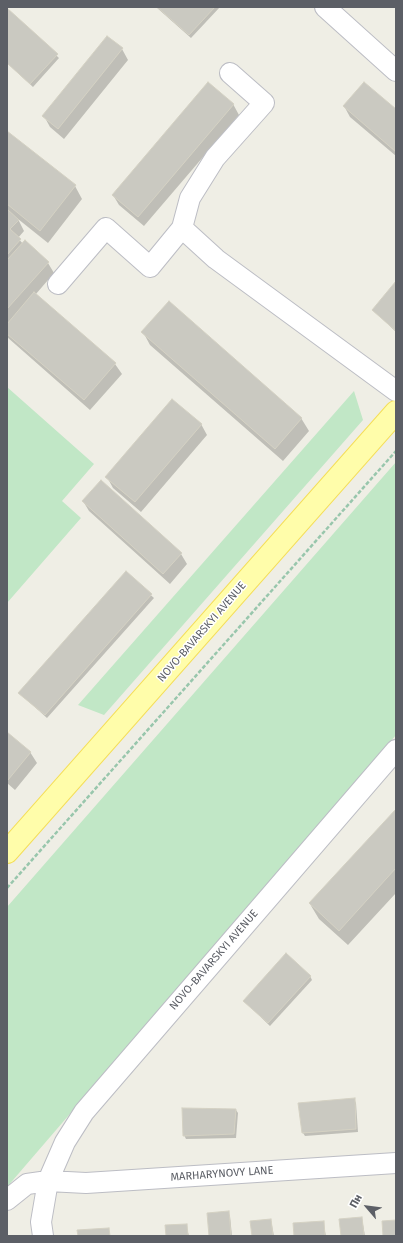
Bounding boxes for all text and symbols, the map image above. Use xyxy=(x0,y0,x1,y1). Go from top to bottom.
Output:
street label: NOVO-BAVARSKYI AVENUE xyxy=(155,579,249,685)
street label: NOVO-BAVARSKYI AVENUE xyxy=(167,907,261,1013)
street label: MARHARYNOVY LANE xyxy=(170,1164,274,1184)
north arrow xyxy=(347,1187,387,1227)
text: Пн xyxy=(347,1192,365,1210)

